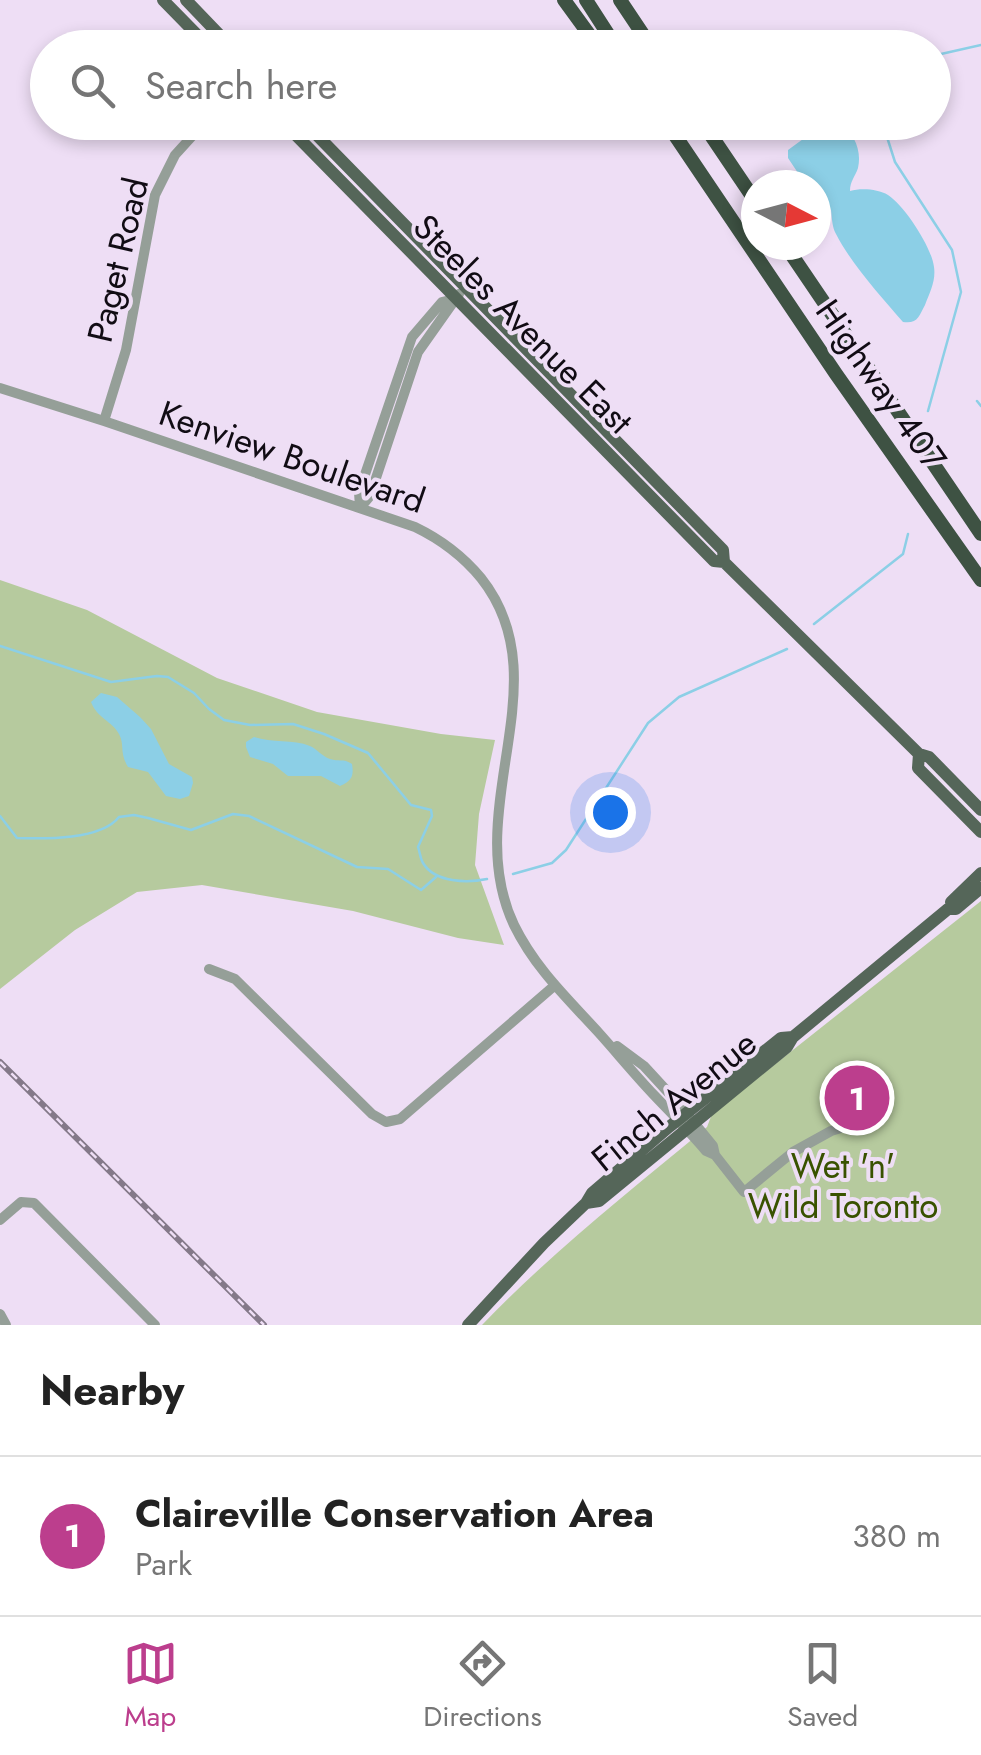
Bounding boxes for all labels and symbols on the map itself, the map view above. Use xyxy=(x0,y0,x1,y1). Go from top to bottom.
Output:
north arrow xyxy=(741,170,831,260)
street label: Paget Road xyxy=(75,173,161,347)
street label: Steeles Avenue East xyxy=(402,203,644,445)
street label: Highway 407 xyxy=(804,289,959,481)
street label: Kenview Boulevard xyxy=(152,388,432,526)
your location xyxy=(585,787,636,838)
street label: Finch Avenue xyxy=(581,1019,767,1183)
pin: 1 xyxy=(824,1060,890,1136)
park label: Wet 'n' Wild Toronto xyxy=(748,1141,938,1231)

